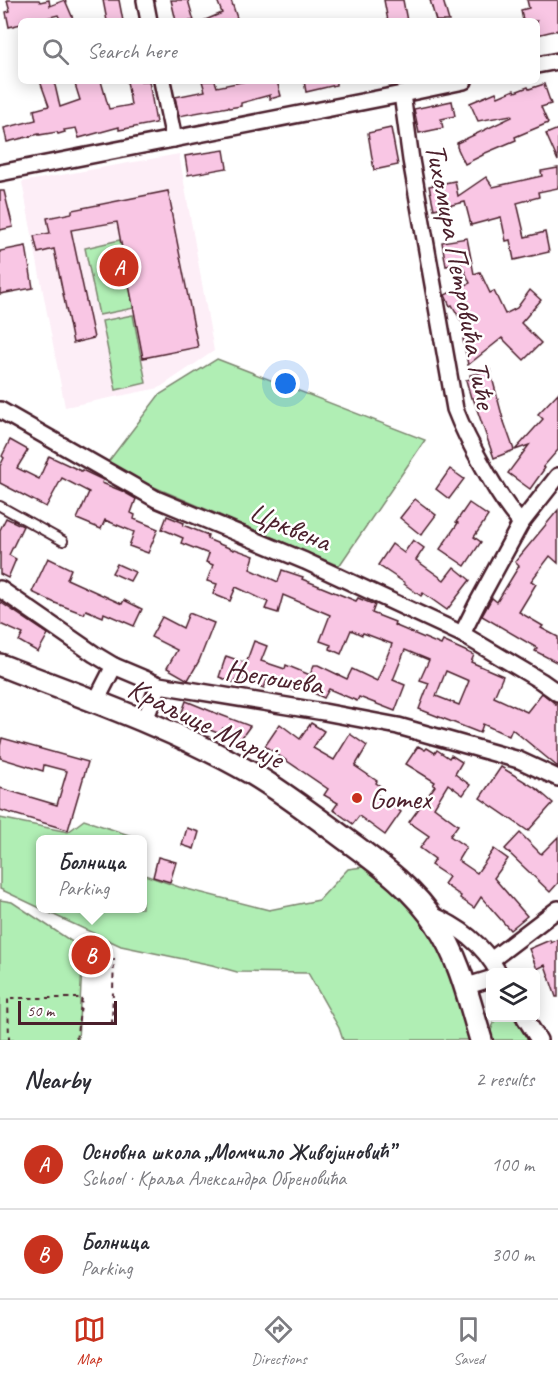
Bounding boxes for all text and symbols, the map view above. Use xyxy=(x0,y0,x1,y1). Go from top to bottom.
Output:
search box xyxy=(18,18,540,84)
icon: search xyxy=(39,35,72,68)
text: Search here xyxy=(87,37,177,65)
street label: Тихомира Петровића Тиће xyxy=(417,140,506,414)
pin: A xyxy=(100,244,138,290)
your location xyxy=(271,369,300,398)
street label: Црквена xyxy=(243,492,338,561)
street label: Његошева xyxy=(222,651,328,704)
street label: Краљице Марије xyxy=(122,669,292,778)
place label: Gomex xyxy=(369,779,434,817)
marker: Gomex xyxy=(350,791,364,805)
popup xyxy=(36,835,147,913)
text: Болница xyxy=(58,848,125,876)
text: Parking xyxy=(58,876,109,901)
pin: B xyxy=(72,932,110,978)
map controls xyxy=(486,968,540,1022)
button: layers xyxy=(486,968,540,1022)
scale bar xyxy=(18,998,117,1026)
text: 50 m xyxy=(27,1001,54,1021)
text: Nearby xyxy=(24,1063,89,1096)
text: 2 results xyxy=(475,1067,534,1092)
text: Основна школа „Момчило Живојиновић” xyxy=(81,1138,394,1166)
text: A xyxy=(38,1152,49,1177)
text: 100 m xyxy=(491,1152,534,1177)
text: School · Краља Александра Обреновића xyxy=(81,1166,346,1191)
text: Болница xyxy=(81,1228,148,1256)
text: B xyxy=(38,1242,49,1267)
text: 300 m xyxy=(491,1242,534,1267)
text: Parking xyxy=(81,1256,133,1281)
tab: Map xyxy=(73,1313,106,1369)
tab: Directions xyxy=(251,1313,307,1369)
tab: Saved xyxy=(452,1313,485,1369)

